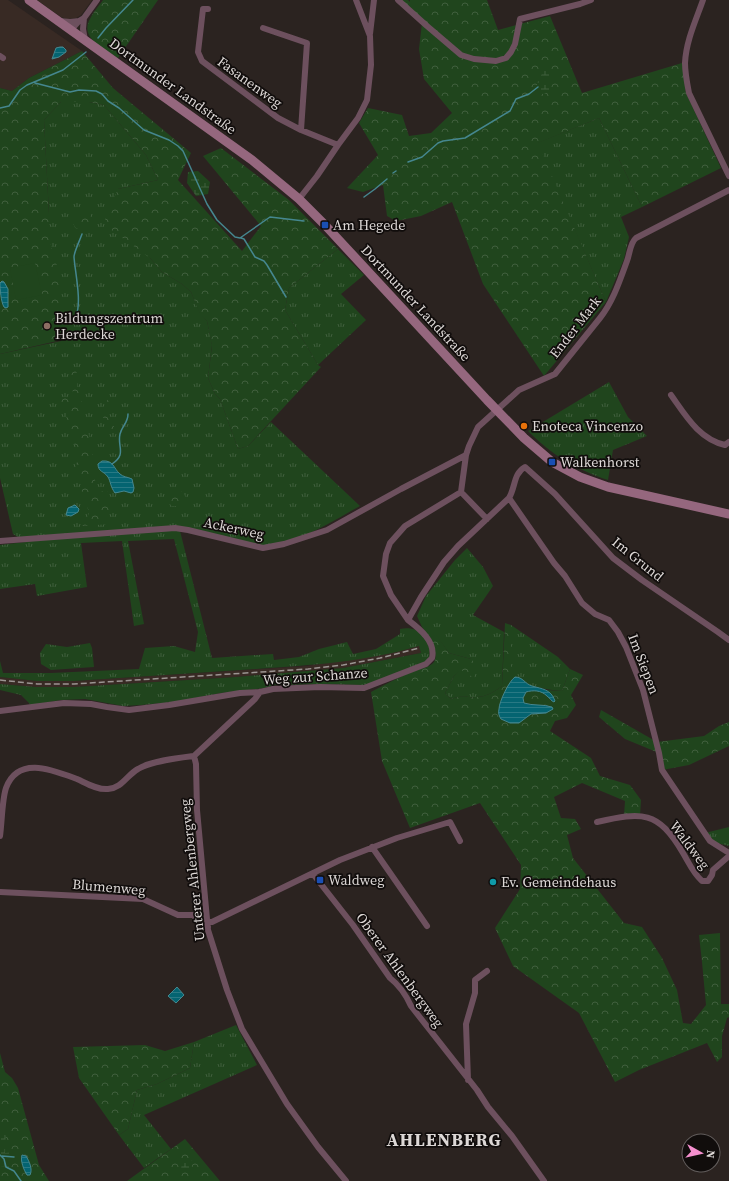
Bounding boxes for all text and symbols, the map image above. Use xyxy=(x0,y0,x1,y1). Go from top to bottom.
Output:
street label: Dortmunder Landstraße xyxy=(105,33,241,139)
street label: Fasanenweg xyxy=(213,51,287,113)
place label: Am Hegede xyxy=(333,215,405,235)
marker: Am Hegede xyxy=(320,220,330,230)
street label: Dortmunder Landstraße xyxy=(357,240,475,366)
street label: Ender Mark xyxy=(544,291,606,362)
place label: Bildungszentrum Herdecke xyxy=(55,308,163,344)
marker: Bildungszentrum Herdecke xyxy=(42,321,52,331)
place label: Enoteca Vincenzo xyxy=(532,416,643,436)
marker: Enoteca Vincenzo xyxy=(519,421,529,431)
place label: Walkenhorst xyxy=(560,452,640,472)
marker: Walkenhorst xyxy=(547,457,557,467)
street label: Ackerweg xyxy=(202,512,266,544)
street label: Im Grund xyxy=(608,532,668,586)
street label: Im Siepen xyxy=(623,631,665,698)
street label: Weg zur Schanze xyxy=(262,662,368,690)
street label: Unterer Ahlenbergweg xyxy=(175,798,209,942)
street label: Waldweg xyxy=(665,816,715,874)
place label: Waldweg xyxy=(328,870,384,890)
place label: Ev. Gemeindehaus xyxy=(501,872,616,892)
street label: Blumenweg xyxy=(72,874,146,900)
marker: Waldweg xyxy=(315,875,325,885)
marker: Ev. Gemeindehaus xyxy=(488,877,498,887)
street label: Oberer Ahlenbergweg xyxy=(351,908,449,1032)
district label: AHLENBERG xyxy=(386,1127,502,1152)
north arrow xyxy=(681,1133,721,1173)
text: N xyxy=(702,1149,718,1159)

